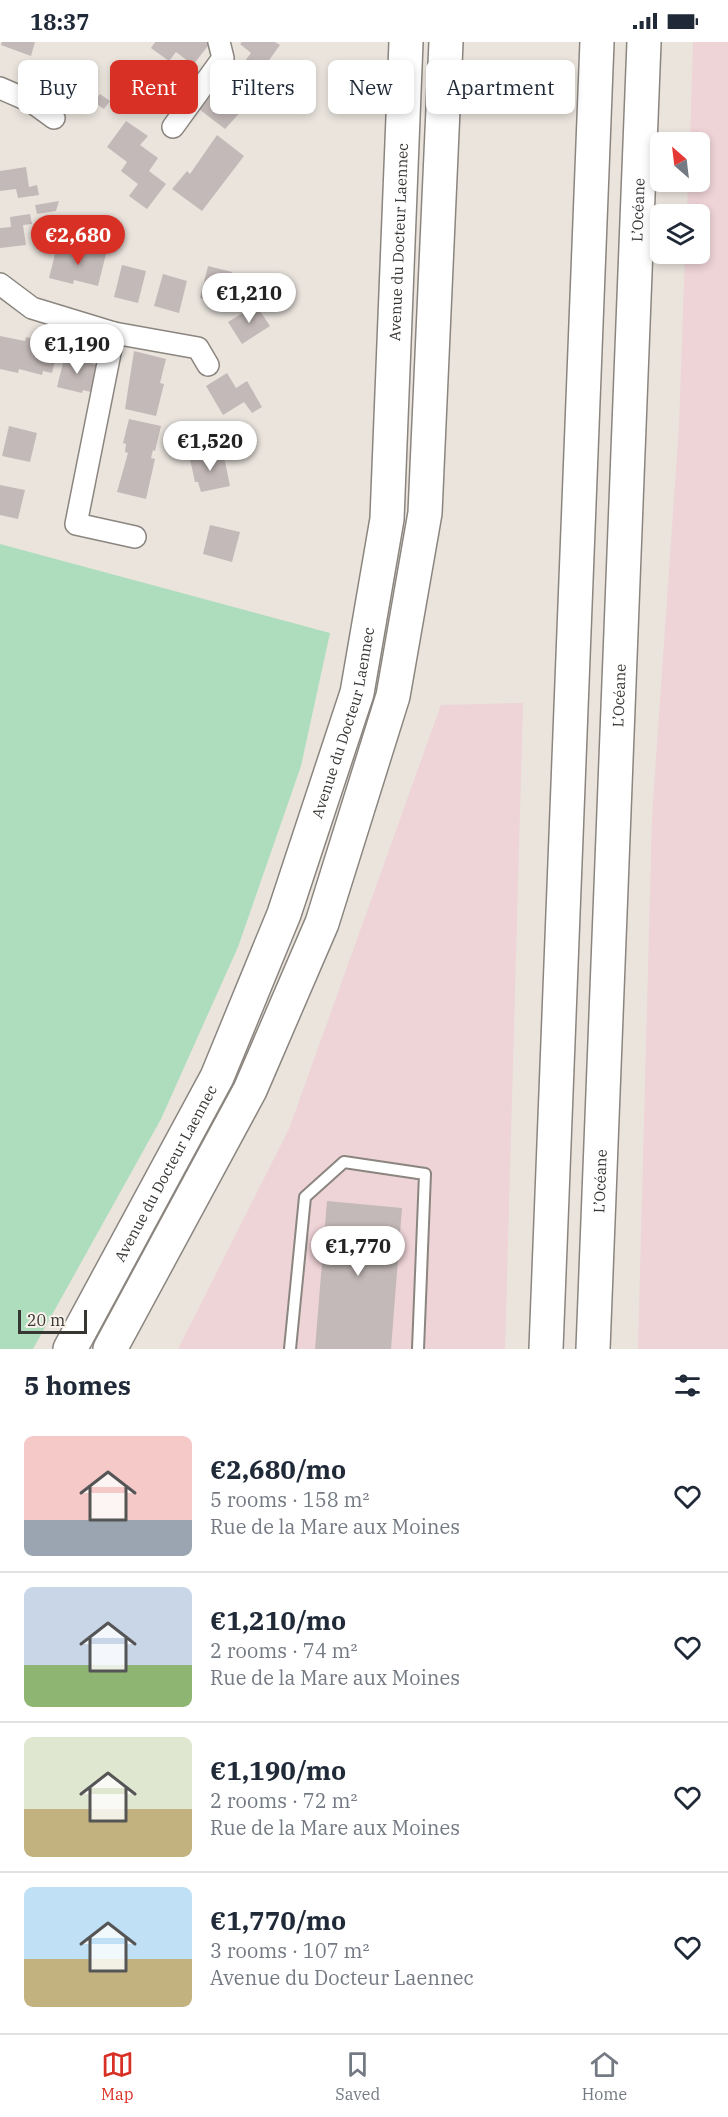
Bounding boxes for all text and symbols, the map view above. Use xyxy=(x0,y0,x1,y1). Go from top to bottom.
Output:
text: 18:37 xyxy=(30,7,89,36)
chip: Buy xyxy=(18,60,98,114)
chip: Rent xyxy=(110,60,198,114)
chip: Filters xyxy=(210,60,316,114)
chip: New xyxy=(328,60,414,114)
chip: Apartment xyxy=(426,60,575,114)
north arrow xyxy=(650,132,710,192)
map controls xyxy=(650,132,710,264)
street label: Avenue du Docteur Laennec xyxy=(385,142,411,341)
street label: L’Océane xyxy=(627,178,648,242)
button: layers xyxy=(650,204,710,264)
pin: €2,680 xyxy=(29,215,127,266)
text: €2,680 xyxy=(45,221,111,248)
pin: €1,210 xyxy=(200,273,298,324)
text: €1,210 xyxy=(216,279,282,306)
pin: €1,190 xyxy=(28,324,126,375)
text: €1,190 xyxy=(44,330,110,357)
pin: €1,520 xyxy=(161,421,259,472)
text: €1,520 xyxy=(177,427,243,454)
street label: Avenue du Docteur Laennec xyxy=(307,625,378,821)
street label: L’Océane xyxy=(608,663,629,728)
street label: Avenue du Docteur Laennec xyxy=(110,1081,221,1265)
street label: L’Océane xyxy=(589,1149,610,1213)
pin: €1,770 xyxy=(309,1226,407,1277)
text: €1,770 xyxy=(325,1232,391,1259)
scale bar xyxy=(18,1307,87,1334)
text: 20 m xyxy=(27,1310,65,1330)
text: 5 homes xyxy=(24,1368,131,1402)
icon: filters xyxy=(671,1369,704,1402)
text: €2,680/mo xyxy=(210,1452,346,1486)
icon: home xyxy=(72,1460,144,1532)
icon: heart xyxy=(671,1480,704,1513)
text: 5 rooms · 158 m² xyxy=(210,1486,369,1513)
text: Rue de la Mare aux Moines xyxy=(210,1513,460,1540)
text: €1,210/mo xyxy=(210,1603,346,1637)
icon: home xyxy=(72,1611,144,1683)
icon: heart xyxy=(671,1631,704,1664)
text: 2 rooms · 74 m² xyxy=(210,1637,357,1664)
text: Rue de la Mare aux Moines xyxy=(210,1664,460,1691)
text: €1,190/mo xyxy=(210,1753,346,1787)
icon: home xyxy=(72,1761,144,1833)
icon: heart xyxy=(671,1781,704,1814)
text: 2 rooms · 72 m² xyxy=(210,1787,357,1814)
text: Rue de la Mare aux Moines xyxy=(210,1814,460,1841)
text: €1,770/mo xyxy=(210,1903,346,1937)
icon: home xyxy=(72,1911,144,1983)
icon: heart xyxy=(671,1931,704,1964)
text: 3 rooms · 107 m² xyxy=(210,1937,369,1964)
text: Avenue du Docteur Laennec xyxy=(210,1964,474,1991)
tab: Map xyxy=(101,2048,134,2104)
tab: Saved xyxy=(335,2048,380,2104)
tab: Home xyxy=(582,2048,627,2104)

